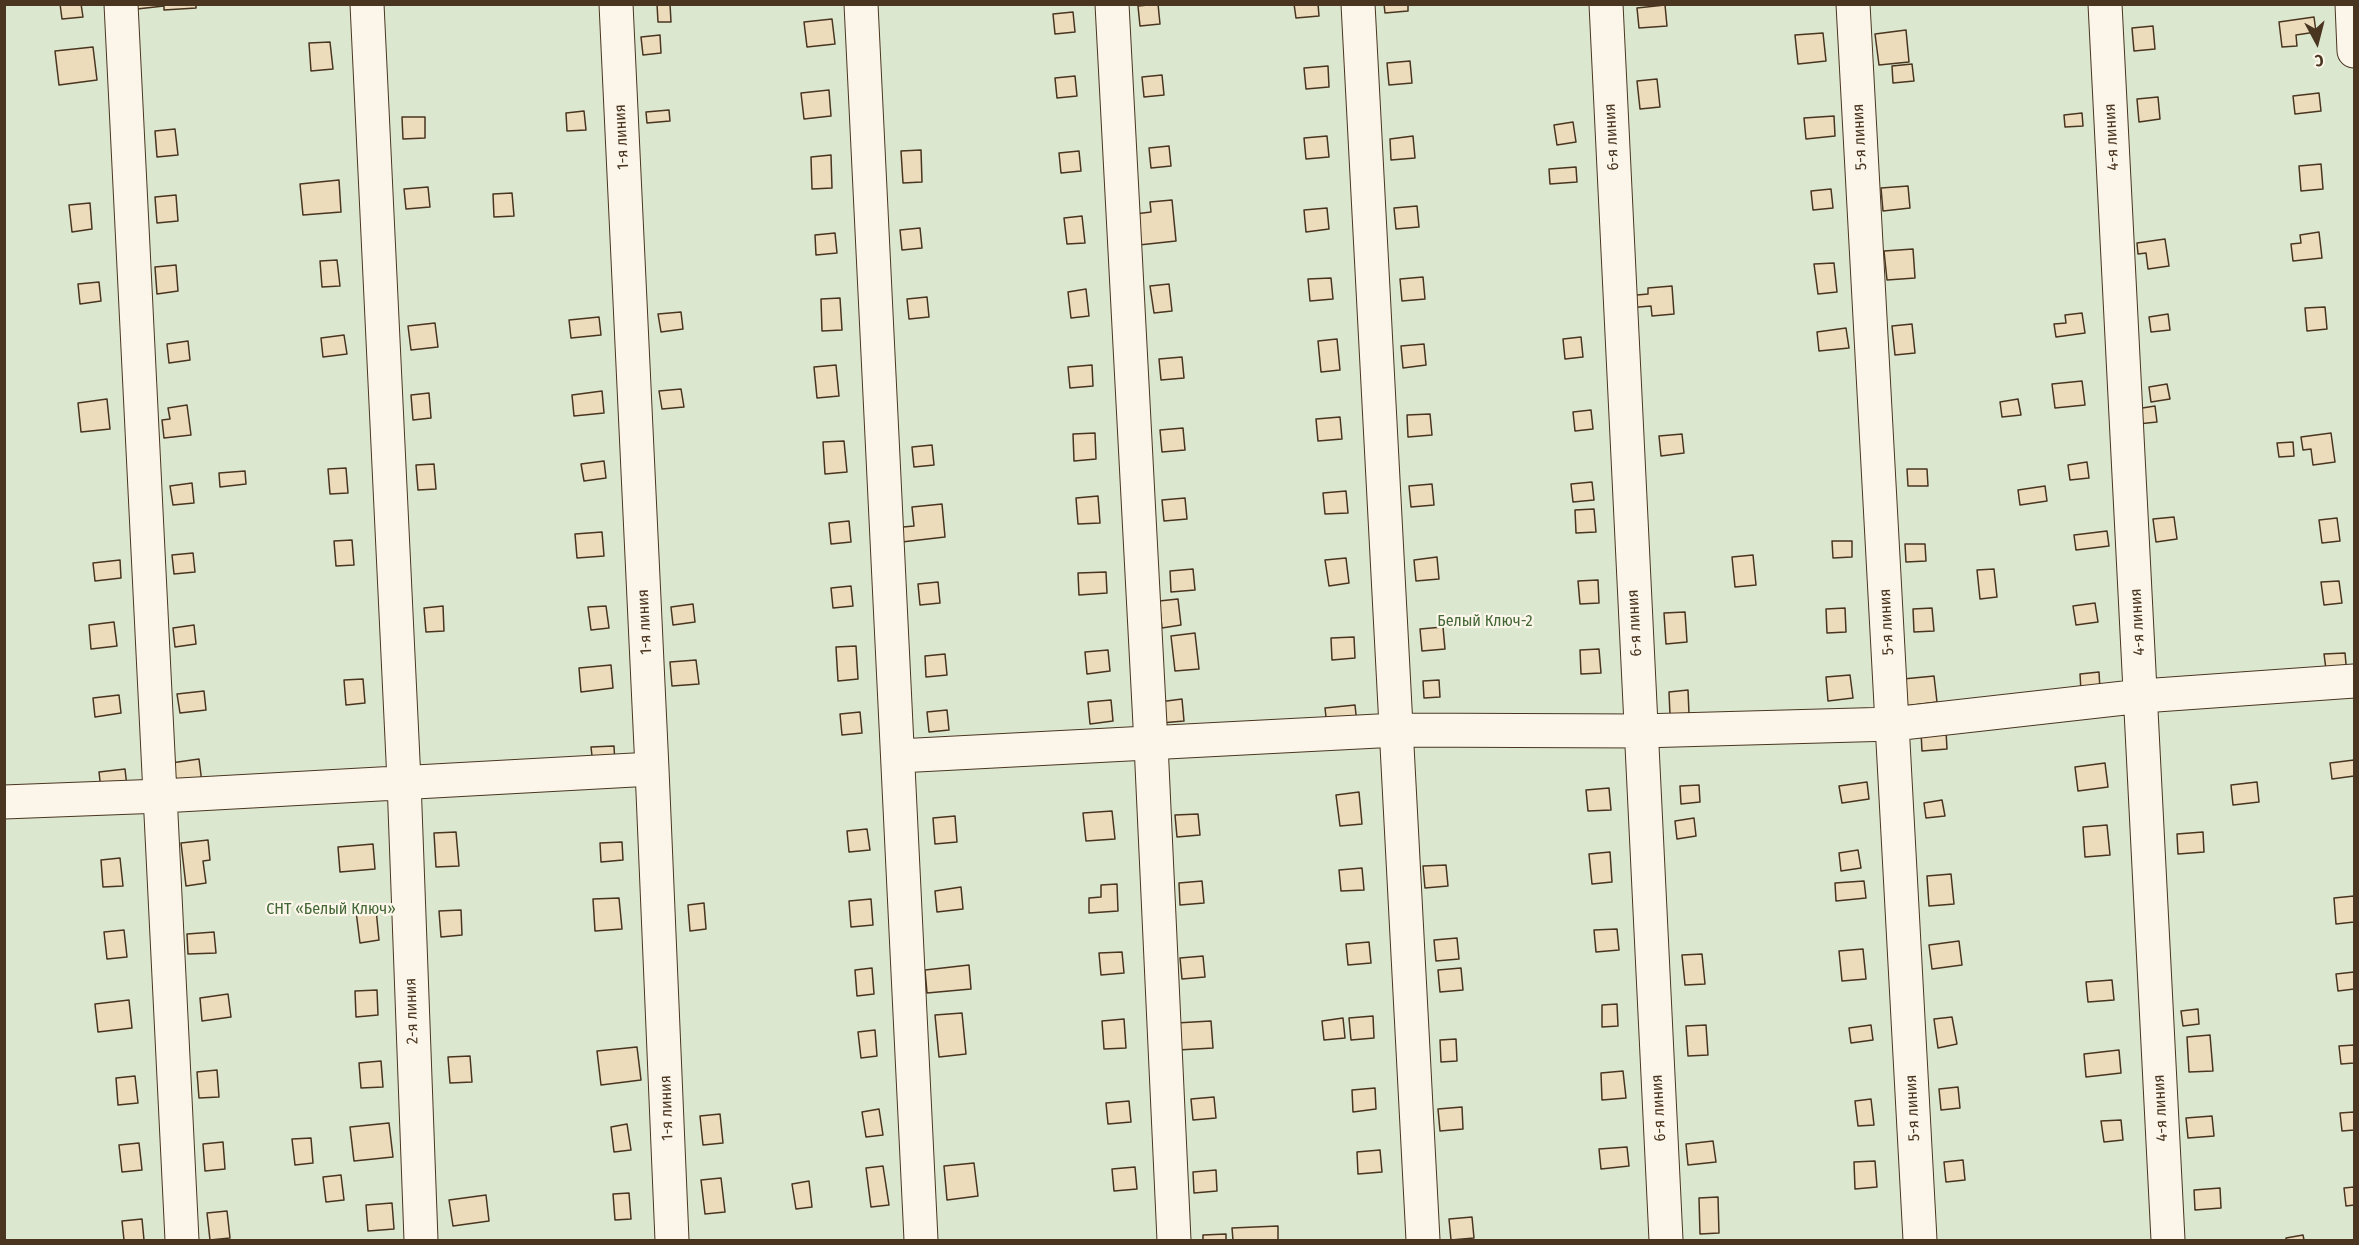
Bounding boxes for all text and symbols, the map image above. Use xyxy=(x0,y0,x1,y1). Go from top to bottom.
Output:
north arrow xyxy=(2287,12,2347,72)
text: С xyxy=(2314,50,2325,70)
street label: 6-я линия xyxy=(1601,103,1623,171)
street label: 5-я линия xyxy=(1849,103,1871,171)
street label: 4-я линия xyxy=(2101,103,2123,171)
street label: 1-я линия xyxy=(611,104,633,170)
street label: 5-я линия xyxy=(1876,588,1898,656)
street label: 4-я линия xyxy=(2127,588,2149,656)
street label: 1-я линия xyxy=(634,589,656,655)
street label: 6-я линия xyxy=(1624,589,1646,657)
park label: Белый Ключ-2 xyxy=(1437,612,1533,632)
park label: СНТ «Белый Ключ» xyxy=(266,900,396,920)
street label: 2-я линия xyxy=(401,978,423,1044)
street label: 6-я линия xyxy=(1648,1074,1670,1142)
street label: 5-я линия xyxy=(1902,1074,1924,1142)
street label: 4-я линия xyxy=(2150,1074,2172,1142)
street label: 1-я линия xyxy=(656,1075,678,1141)

